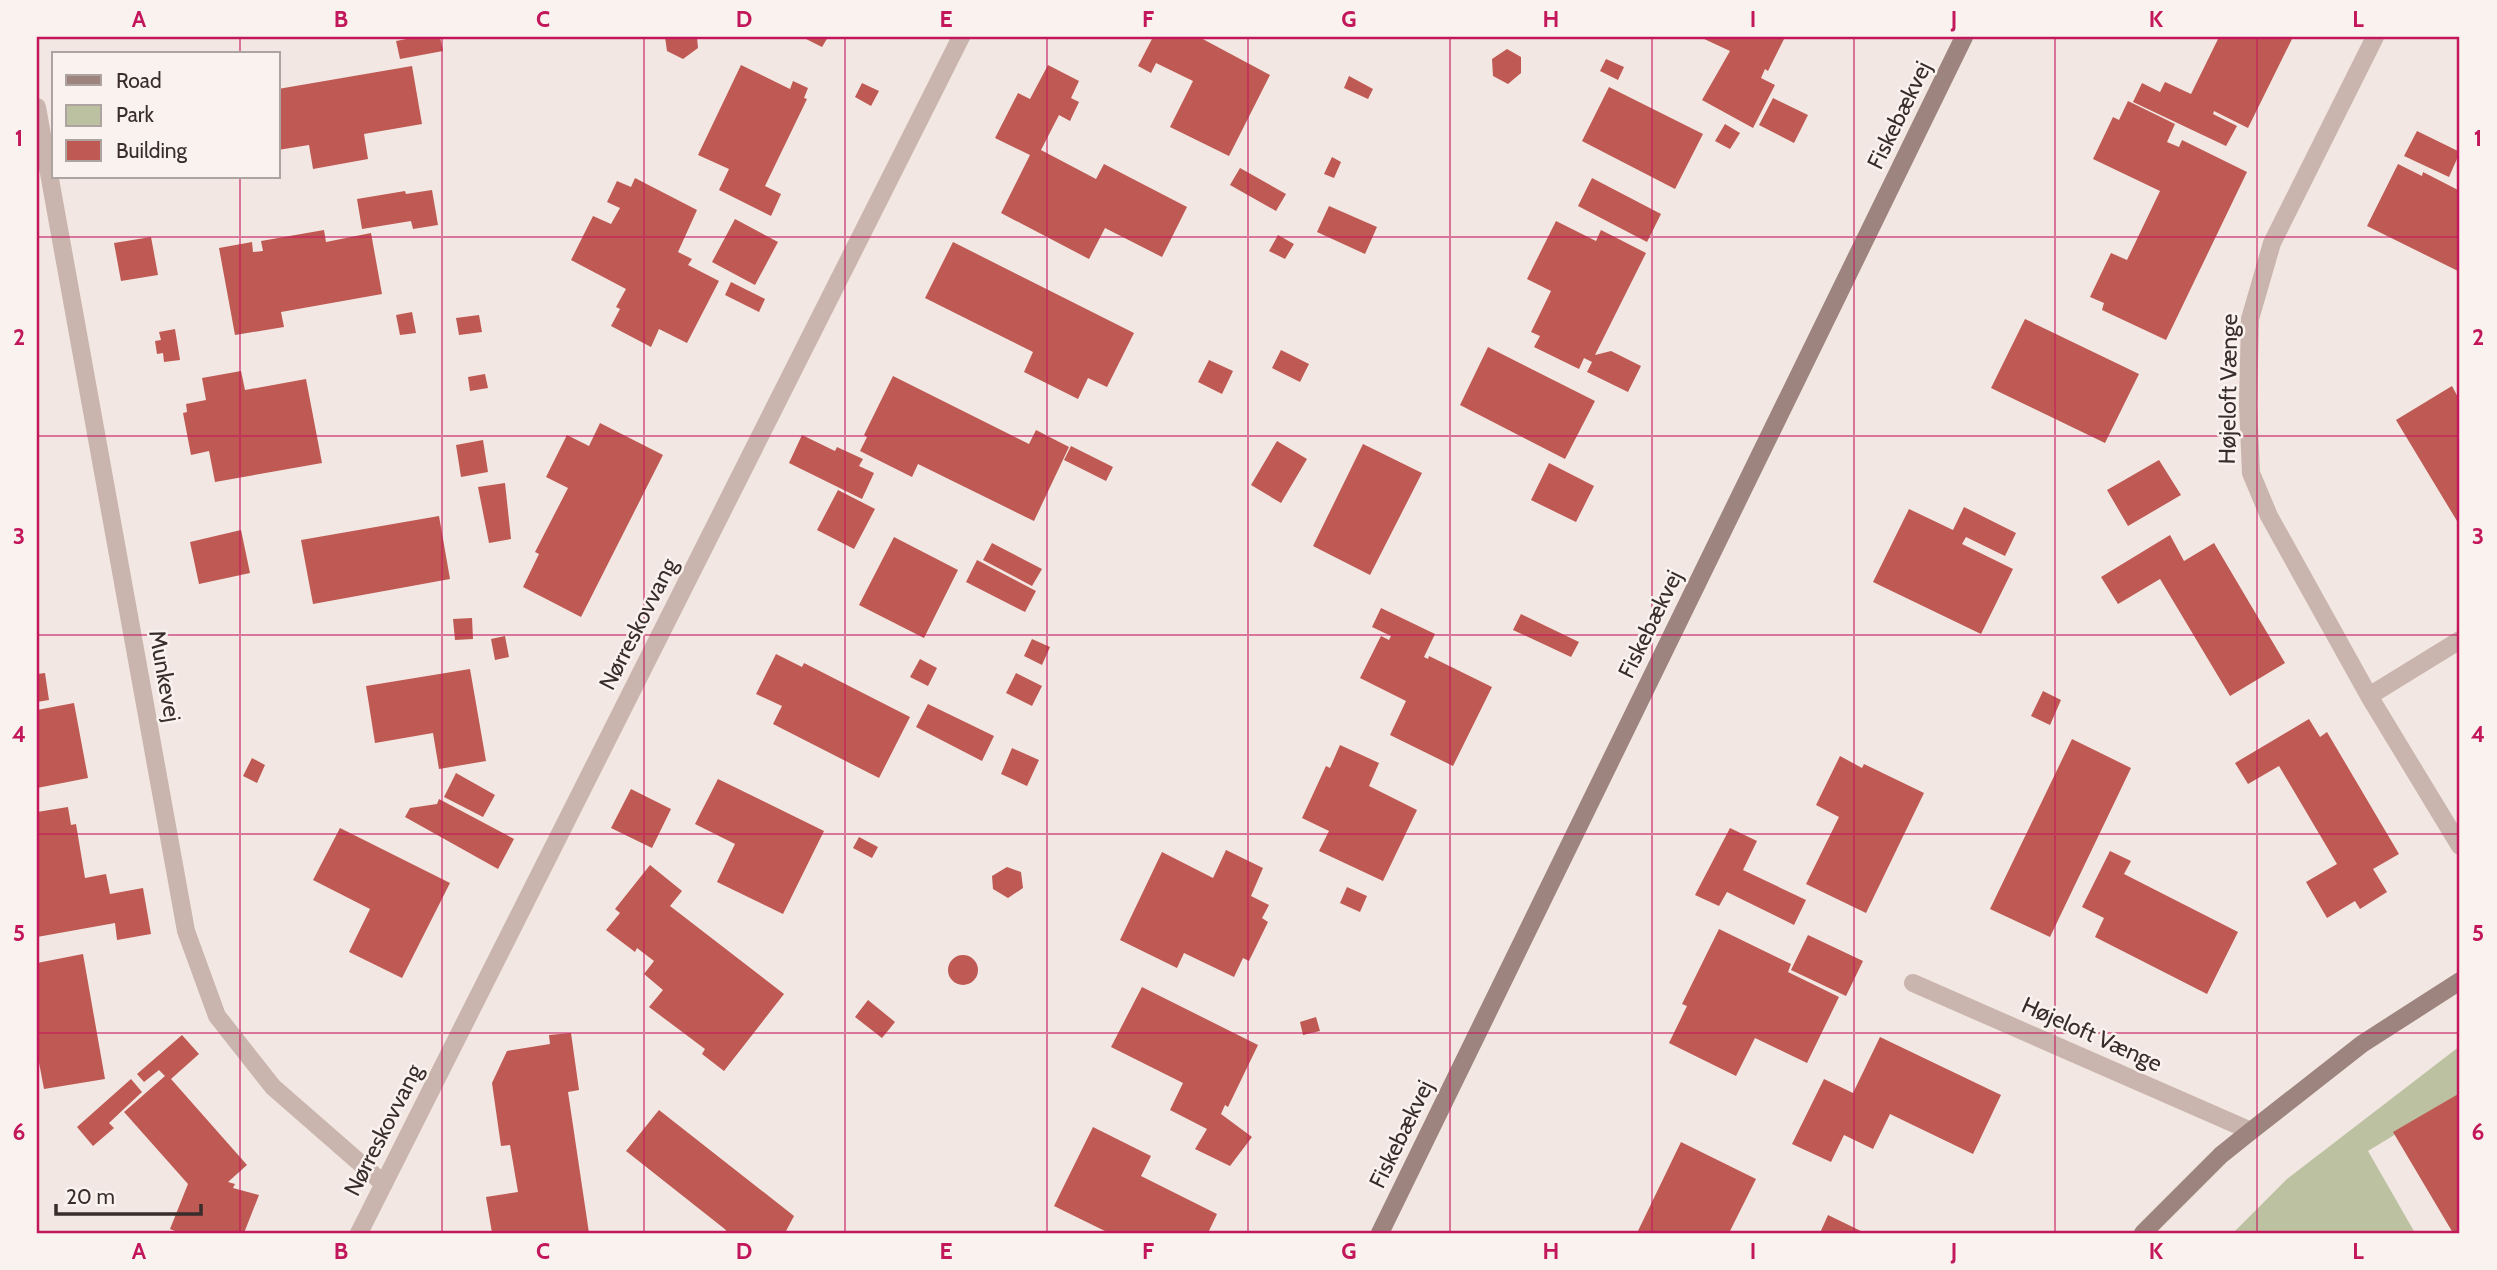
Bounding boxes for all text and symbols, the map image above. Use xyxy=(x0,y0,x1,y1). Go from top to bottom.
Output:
text: A xyxy=(132,5,147,33)
text: B xyxy=(334,5,348,33)
text: C xyxy=(536,5,550,33)
text: D xyxy=(736,5,752,33)
text: E xyxy=(939,5,953,33)
text: F xyxy=(1142,5,1154,33)
text: G xyxy=(1341,5,1357,33)
text: H xyxy=(1543,5,1559,33)
text: I xyxy=(1750,5,1756,33)
text: J xyxy=(1950,5,1957,33)
text: K xyxy=(2149,5,2164,33)
text: L xyxy=(2352,5,2364,33)
legend xyxy=(52,52,280,178)
street label: Fiskebækvej xyxy=(1861,56,1937,174)
text: Road xyxy=(116,68,162,93)
text: Park xyxy=(116,102,154,127)
text: 1 xyxy=(15,124,23,152)
text: 1 xyxy=(2474,124,2482,152)
text: Building xyxy=(116,138,188,163)
street label: Højeloft Vænge xyxy=(2213,313,2243,465)
text: 2 xyxy=(13,323,25,351)
text: 2 xyxy=(2472,323,2484,351)
text: 3 xyxy=(13,522,25,550)
text: 3 xyxy=(2472,522,2484,550)
street label: Nørreskovvang xyxy=(593,553,683,695)
street label: Fiskebækvej xyxy=(1612,565,1688,683)
street label: Munkevej xyxy=(143,628,187,724)
text: 4 xyxy=(12,720,26,748)
text: 4 xyxy=(2471,720,2485,748)
text: 5 xyxy=(13,919,25,947)
text: 5 xyxy=(2472,919,2484,947)
street label: Højeloft Vænge xyxy=(2017,991,2167,1078)
street label: Nørreskovvang xyxy=(338,1059,428,1201)
street label: Fiskebækvej xyxy=(1363,1075,1439,1193)
text: 6 xyxy=(13,1118,25,1146)
text: 6 xyxy=(2472,1118,2484,1146)
scale bar xyxy=(56,1172,201,1216)
text: 20 m xyxy=(66,1184,115,1209)
text: A xyxy=(132,1237,147,1265)
text: B xyxy=(334,1237,348,1265)
text: C xyxy=(536,1237,550,1265)
text: D xyxy=(736,1237,752,1265)
text: E xyxy=(939,1237,953,1265)
text: F xyxy=(1142,1237,1154,1265)
text: G xyxy=(1341,1237,1357,1265)
text: H xyxy=(1543,1237,1559,1265)
text: I xyxy=(1750,1237,1756,1265)
text: J xyxy=(1950,1237,1957,1265)
text: K xyxy=(2149,1237,2164,1265)
text: L xyxy=(2352,1237,2364,1265)

